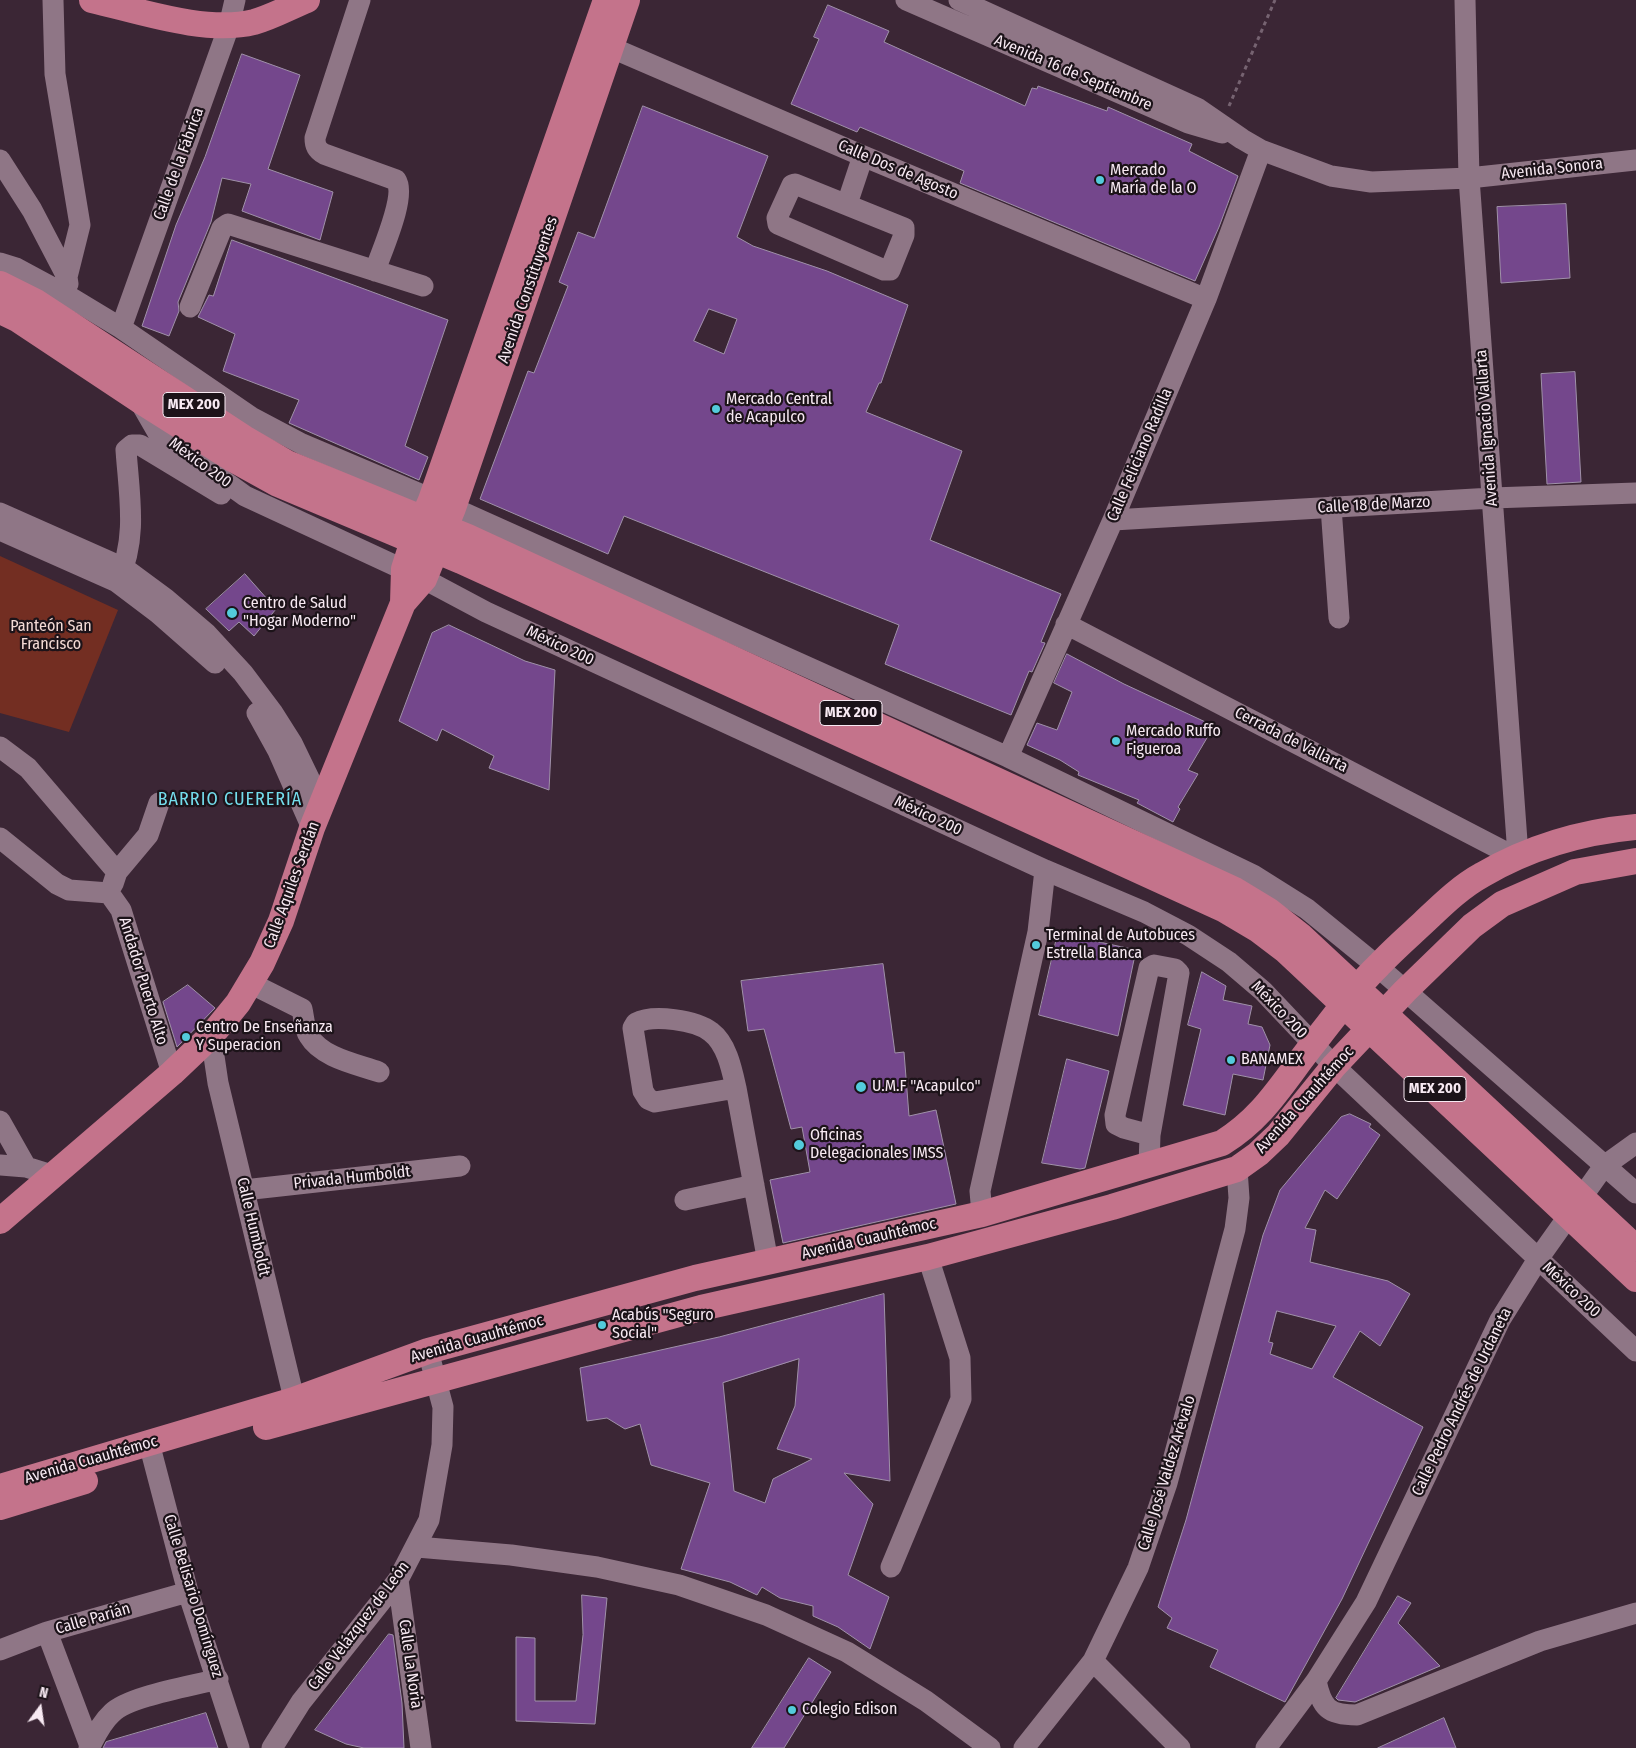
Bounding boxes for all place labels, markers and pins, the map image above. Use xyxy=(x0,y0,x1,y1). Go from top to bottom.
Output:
place label: Mercado María de la O xyxy=(1110,161,1196,199)
marker: Mercado María de la O xyxy=(1094,174,1106,186)
place label: Mercado Central de Acapulco xyxy=(726,390,832,428)
marker: Mercado Central de Acapulco xyxy=(710,403,722,415)
place label: Centro de Salud "Hogar Moderno" xyxy=(243,594,356,632)
marker: Centro de Salud "Hogar Moderno" xyxy=(225,606,239,620)
place label: Mercado Ruffo Figueroa xyxy=(1126,722,1221,760)
marker: Mercado Ruffo Figueroa xyxy=(1110,735,1122,747)
place label: Terminal de Autobuces Estrella Blanca xyxy=(1046,926,1195,964)
marker: Terminal de Autobuces Estrella Blanca xyxy=(1030,939,1042,951)
place label: Centro De Enseñanza Y Superacion xyxy=(196,1018,333,1056)
marker: Centro De Enseñanza Y Superacion xyxy=(180,1031,192,1043)
place label: BANAMEX xyxy=(1241,1050,1303,1070)
marker: BANAMEX xyxy=(1225,1054,1237,1066)
place label: U.M.F "Acapulco" xyxy=(872,1077,981,1097)
marker: U.M.F "Acapulco" xyxy=(854,1080,868,1094)
place label: Oficinas Delegacionales IMSS xyxy=(810,1126,943,1164)
marker: Oficinas Delegacionales IMSS xyxy=(792,1138,806,1152)
place label: Acabús "Seguro Social" xyxy=(612,1306,714,1344)
marker: Acabús "Seguro Social" xyxy=(596,1319,608,1331)
place label: Colegio Edison xyxy=(802,1700,897,1720)
marker: Colegio Edison xyxy=(786,1704,798,1716)

